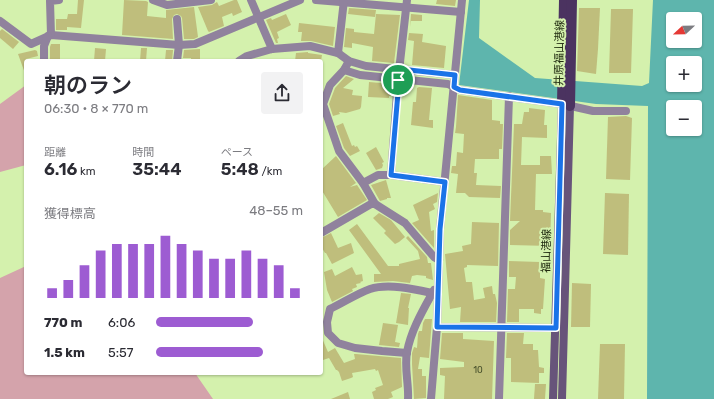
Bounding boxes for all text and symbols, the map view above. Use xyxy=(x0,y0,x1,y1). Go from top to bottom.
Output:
north arrow xyxy=(666,12,702,48)
map controls xyxy=(666,12,702,136)
street label: 井原福山港線 xyxy=(552,20,567,86)
button: + xyxy=(666,56,702,92)
pin xyxy=(381,63,415,97)
icon: arrive xyxy=(387,69,409,91)
text: 朝のラン xyxy=(44,72,132,99)
button: share xyxy=(261,72,303,114)
button: − xyxy=(666,100,702,136)
text: 06:30 · 8 × 770 m xyxy=(44,101,148,116)
text: 距離 xyxy=(44,146,66,159)
text: 時間 xyxy=(132,146,154,159)
text: ペース xyxy=(221,146,253,159)
text: 6.16 xyxy=(44,159,77,179)
text: 35:44 xyxy=(132,159,182,179)
text: 5:48 xyxy=(221,159,259,179)
text: km xyxy=(77,165,96,178)
text: /km xyxy=(259,165,282,178)
text: 48–55 m xyxy=(249,203,303,218)
text: 獲得標高 xyxy=(44,206,96,221)
street label: 福山港線 xyxy=(540,229,553,273)
text: 770 m xyxy=(44,315,82,330)
text: 6:06 xyxy=(108,315,135,330)
text: 1.5 km xyxy=(44,345,85,360)
text: 5:57 xyxy=(108,345,133,360)
house number: 10 xyxy=(473,365,483,375)

